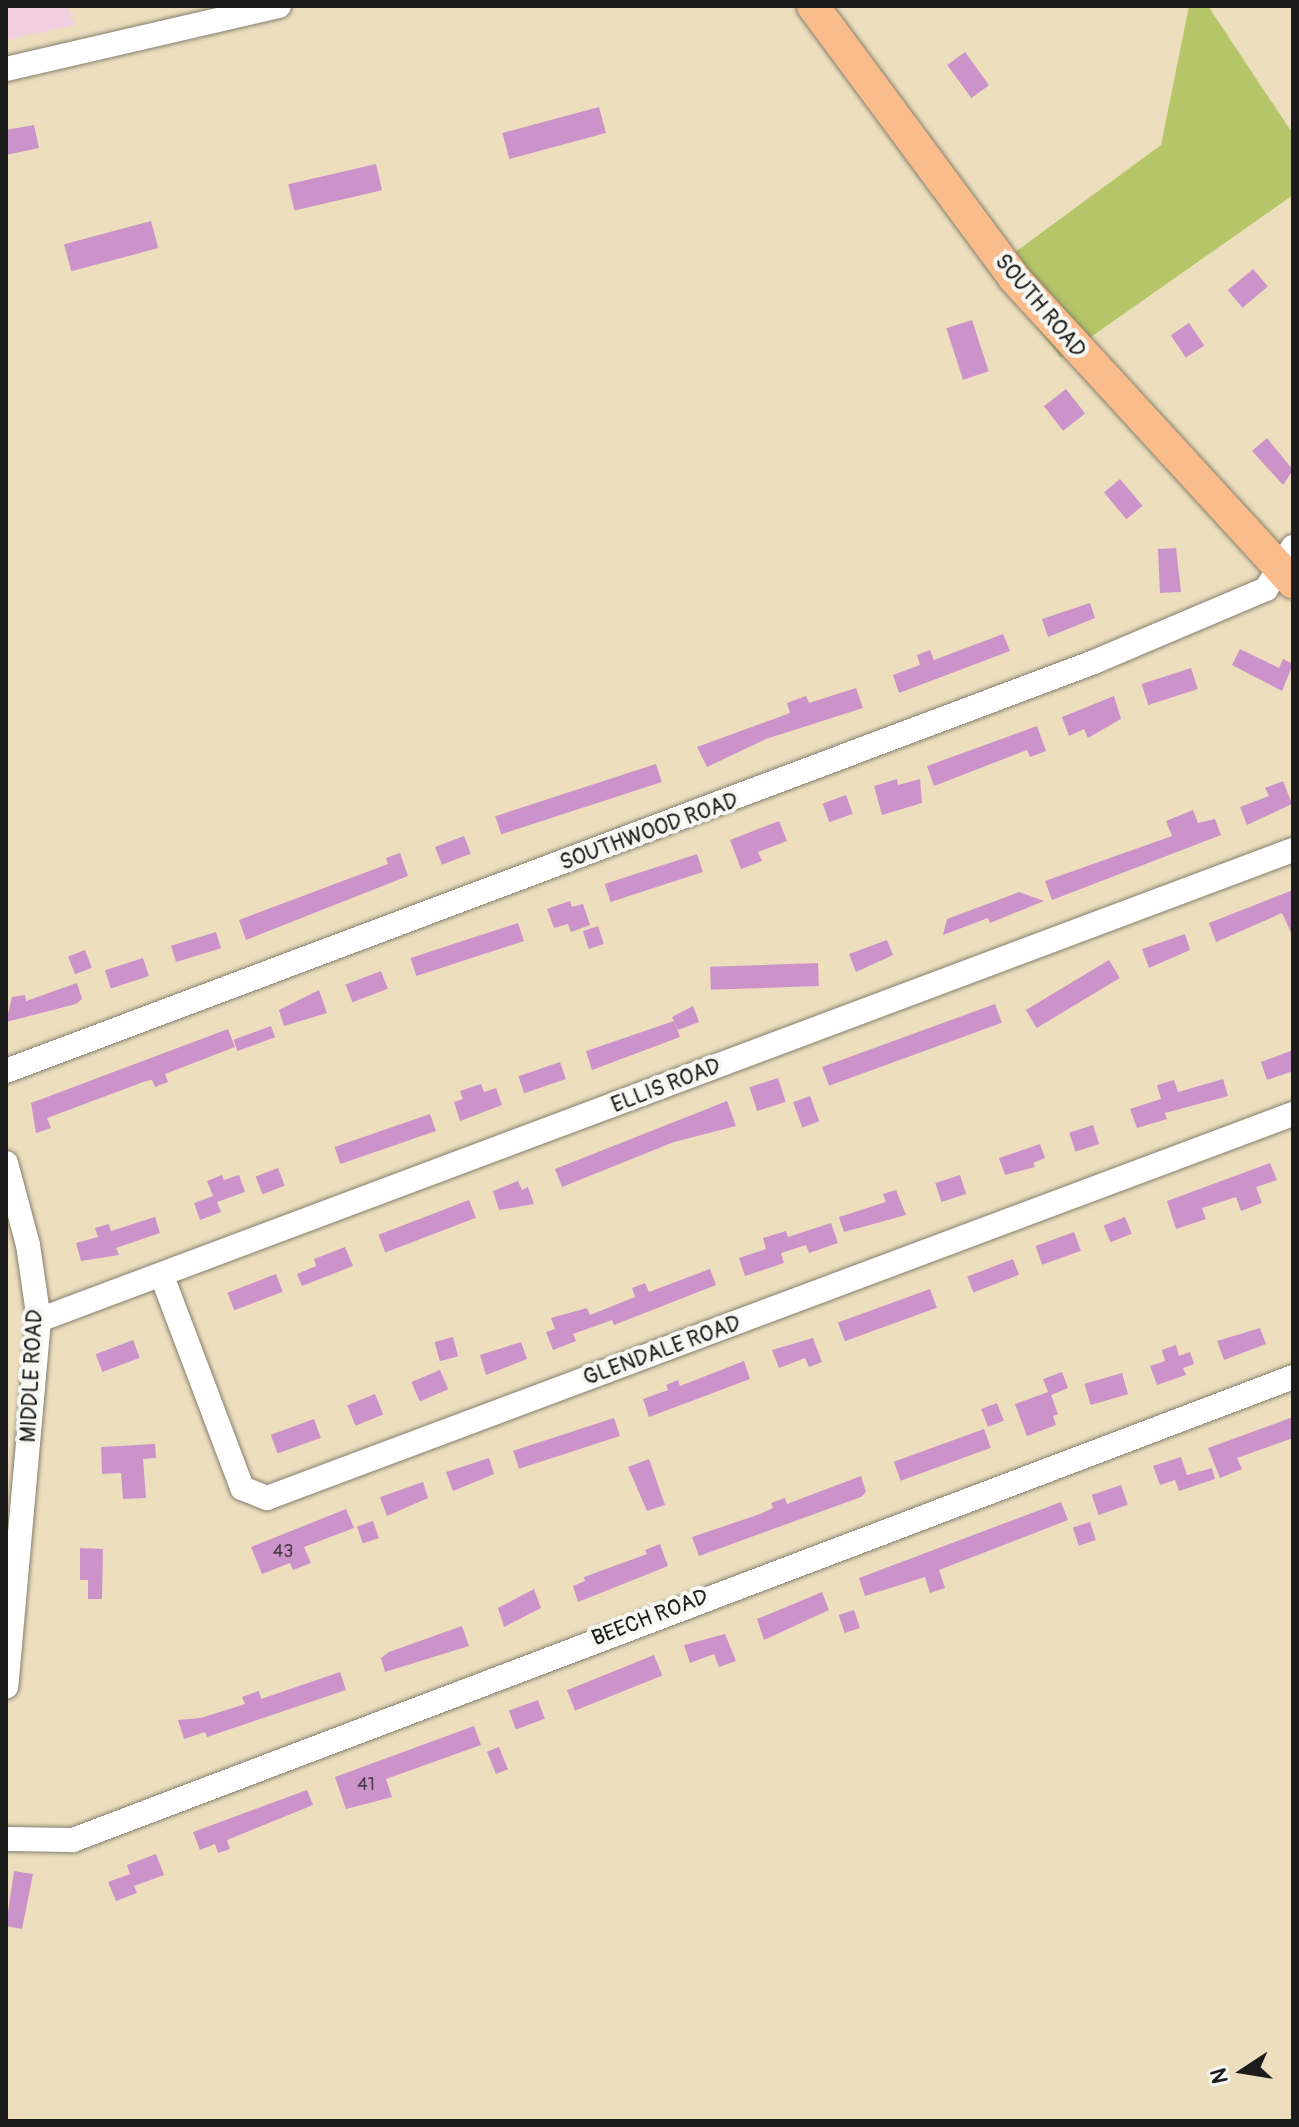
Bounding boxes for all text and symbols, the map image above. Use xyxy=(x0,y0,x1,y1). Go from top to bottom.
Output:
street label: SOUTH ROAD xyxy=(989,249,1091,363)
street label: SOUTHWOOD ROAD xyxy=(556,788,742,876)
street label: ELLIS ROAD xyxy=(608,1053,724,1119)
street label: MIDDLE ROAD xyxy=(15,1309,49,1443)
street label: GLENDALE ROAD xyxy=(580,1310,744,1392)
house number: 43 xyxy=(273,1541,293,1563)
street label: BEECH ROAD xyxy=(588,1584,712,1652)
house number: 41 xyxy=(357,1774,375,1796)
north arrow xyxy=(1203,2031,1283,2111)
text: N xyxy=(1204,2066,1235,2086)

